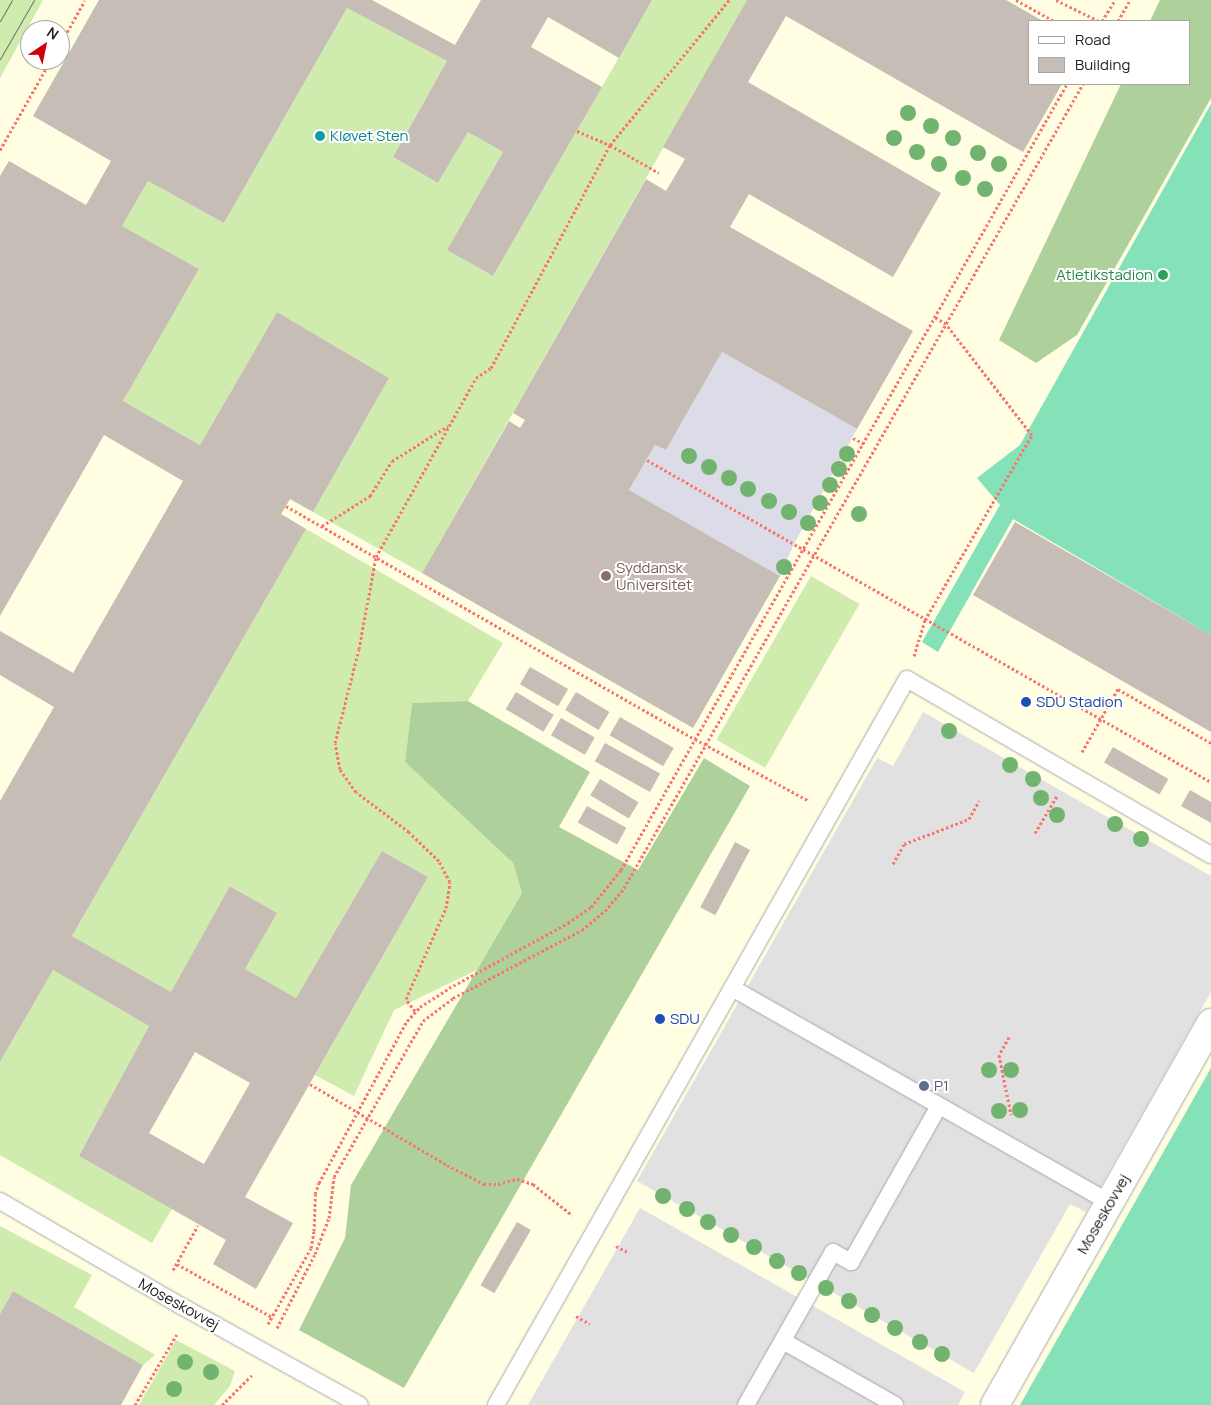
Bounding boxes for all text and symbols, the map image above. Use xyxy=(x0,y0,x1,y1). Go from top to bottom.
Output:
north arrow xyxy=(20,20,70,70)
legend xyxy=(1028,20,1191,85)
text: N xyxy=(44,22,63,44)
text: Road xyxy=(1075,29,1111,50)
text: Building xyxy=(1075,54,1130,75)
place label: Kløvet Sten xyxy=(330,127,408,145)
marker: Kløvet Sten xyxy=(314,130,326,142)
place label: Atletikstadion xyxy=(1056,266,1153,284)
marker: Atletikstadion xyxy=(1157,269,1169,281)
place label: Syddansk Universitet xyxy=(616,558,692,593)
marker: Syddansk Universitet xyxy=(600,570,612,582)
place label: SDU Stadion xyxy=(1036,693,1123,711)
marker: SDU Stadion xyxy=(1020,696,1032,708)
place label: SDU xyxy=(670,1010,700,1028)
marker: SDU xyxy=(654,1013,666,1025)
place label: P1 xyxy=(934,1077,949,1095)
marker: P1 xyxy=(918,1080,930,1092)
street label: Moseskovvej xyxy=(1073,1171,1133,1257)
street label: Moseskovvej xyxy=(136,1274,222,1334)

